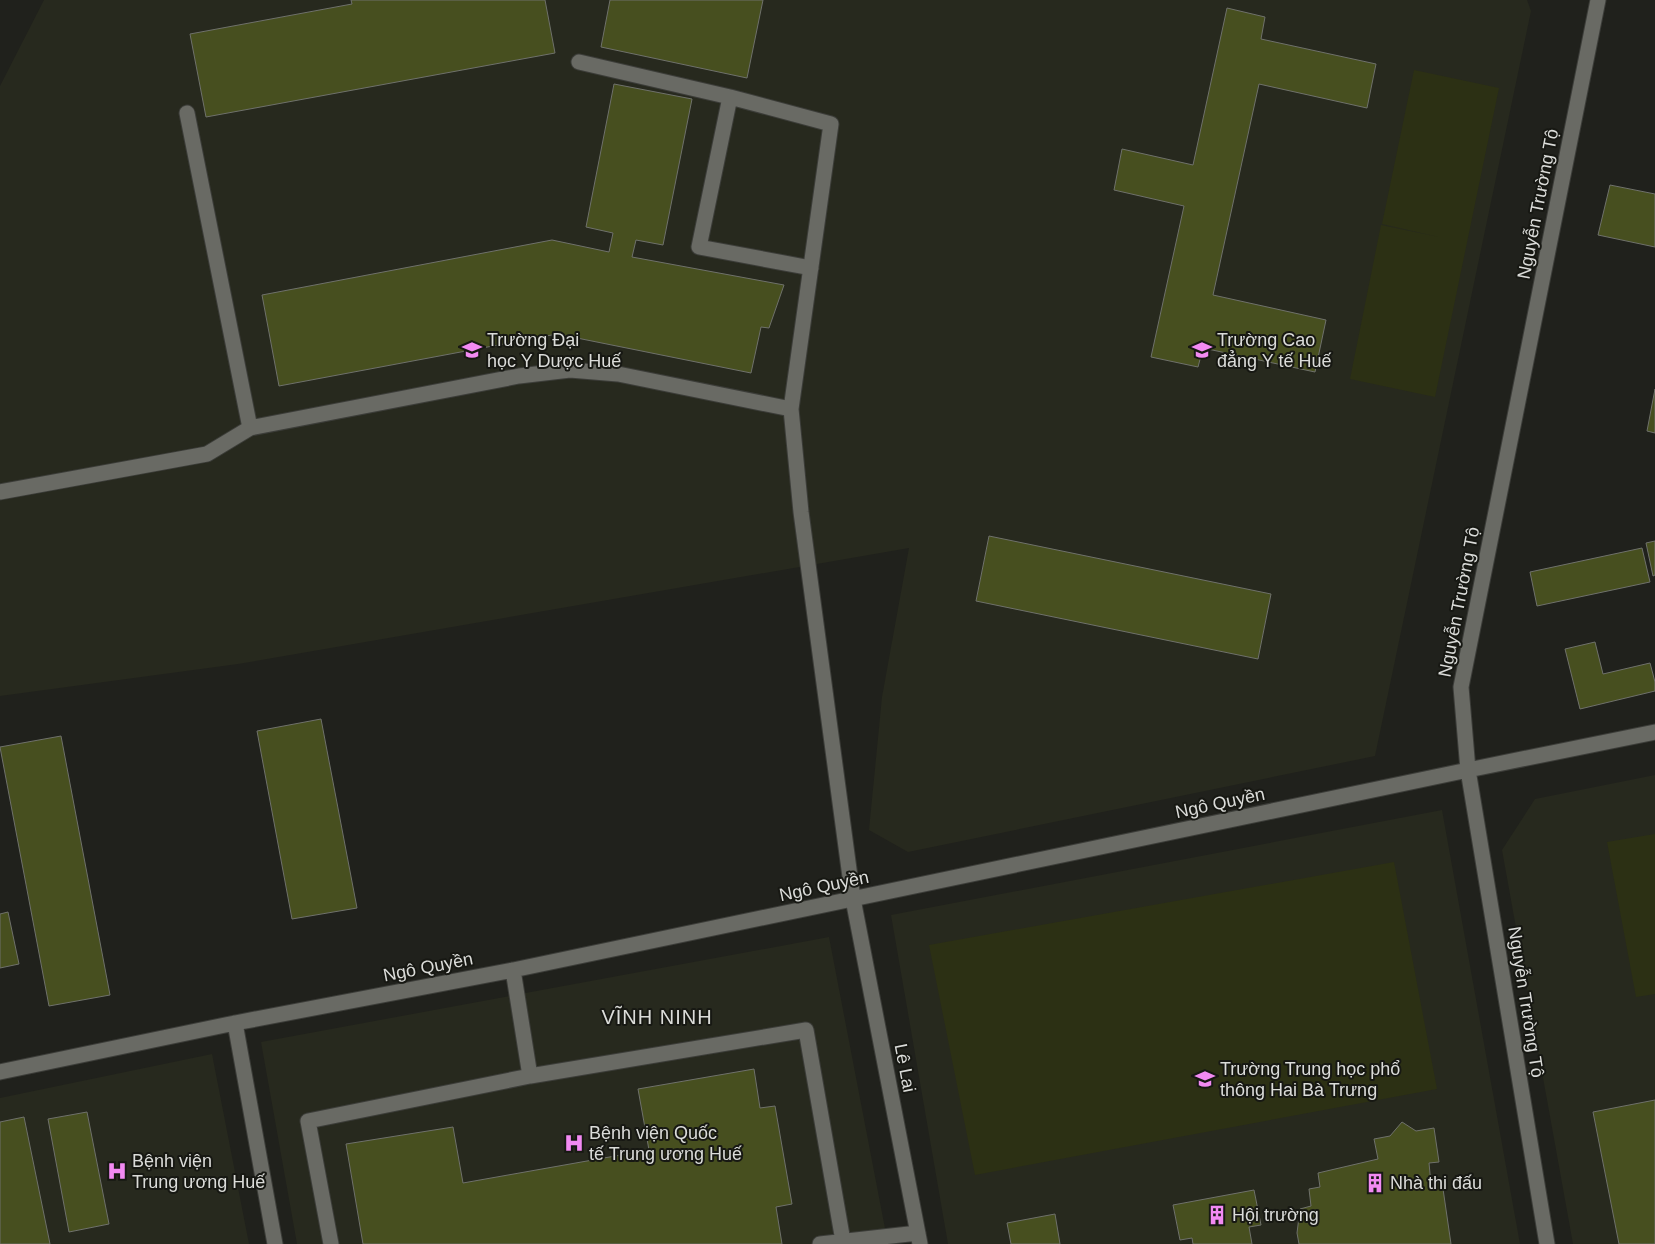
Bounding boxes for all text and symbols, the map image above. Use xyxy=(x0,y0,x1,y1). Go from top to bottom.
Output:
street label: Nguyễn Trường Tộ xyxy=(1513,127,1562,281)
place label: Trường Đại học Y Dược Huế xyxy=(487,330,621,371)
place label: Trường Cao đẳng Y tế Huế xyxy=(1217,330,1331,371)
school or university icon: Trường Đại học Y Dược Huế xyxy=(461,339,483,361)
school or university icon: Trường Cao đẳng Y tế Huế xyxy=(1191,339,1213,361)
street label: Nguyễn Trường Tộ xyxy=(1434,525,1483,679)
street label: Ngô Quyền xyxy=(1173,784,1267,822)
street label: Ngô Quyền xyxy=(777,867,871,905)
street label: Nguyễn Trường Tộ xyxy=(1504,925,1549,1079)
street label: Ngô Quyền xyxy=(381,948,475,986)
district label: VĨNH NINH xyxy=(601,1005,713,1028)
street label: Lê Lai xyxy=(891,1042,919,1094)
place label: Trường Trung học phổ thông Hai Bà Trưng xyxy=(1220,1059,1400,1100)
school or university icon: Trường Trung học phổ thông Hai Bà Trưng xyxy=(1194,1068,1216,1090)
place label: Bệnh viện Quốc tế Trung ương Huế xyxy=(589,1123,742,1164)
hospital icon: Bệnh viện Quốc tế Trung ương Huế xyxy=(563,1132,585,1154)
place label: Bệnh viện Trung ương Huế xyxy=(132,1151,265,1192)
hospital icon: Bệnh viện Trung ương Huế xyxy=(106,1160,128,1182)
building icon: Nhà thi đấu xyxy=(1364,1172,1386,1194)
place label: Nhà thi đấu xyxy=(1390,1173,1482,1193)
building icon: Hội trường xyxy=(1206,1204,1228,1226)
place label: Hội trường xyxy=(1232,1205,1319,1225)

